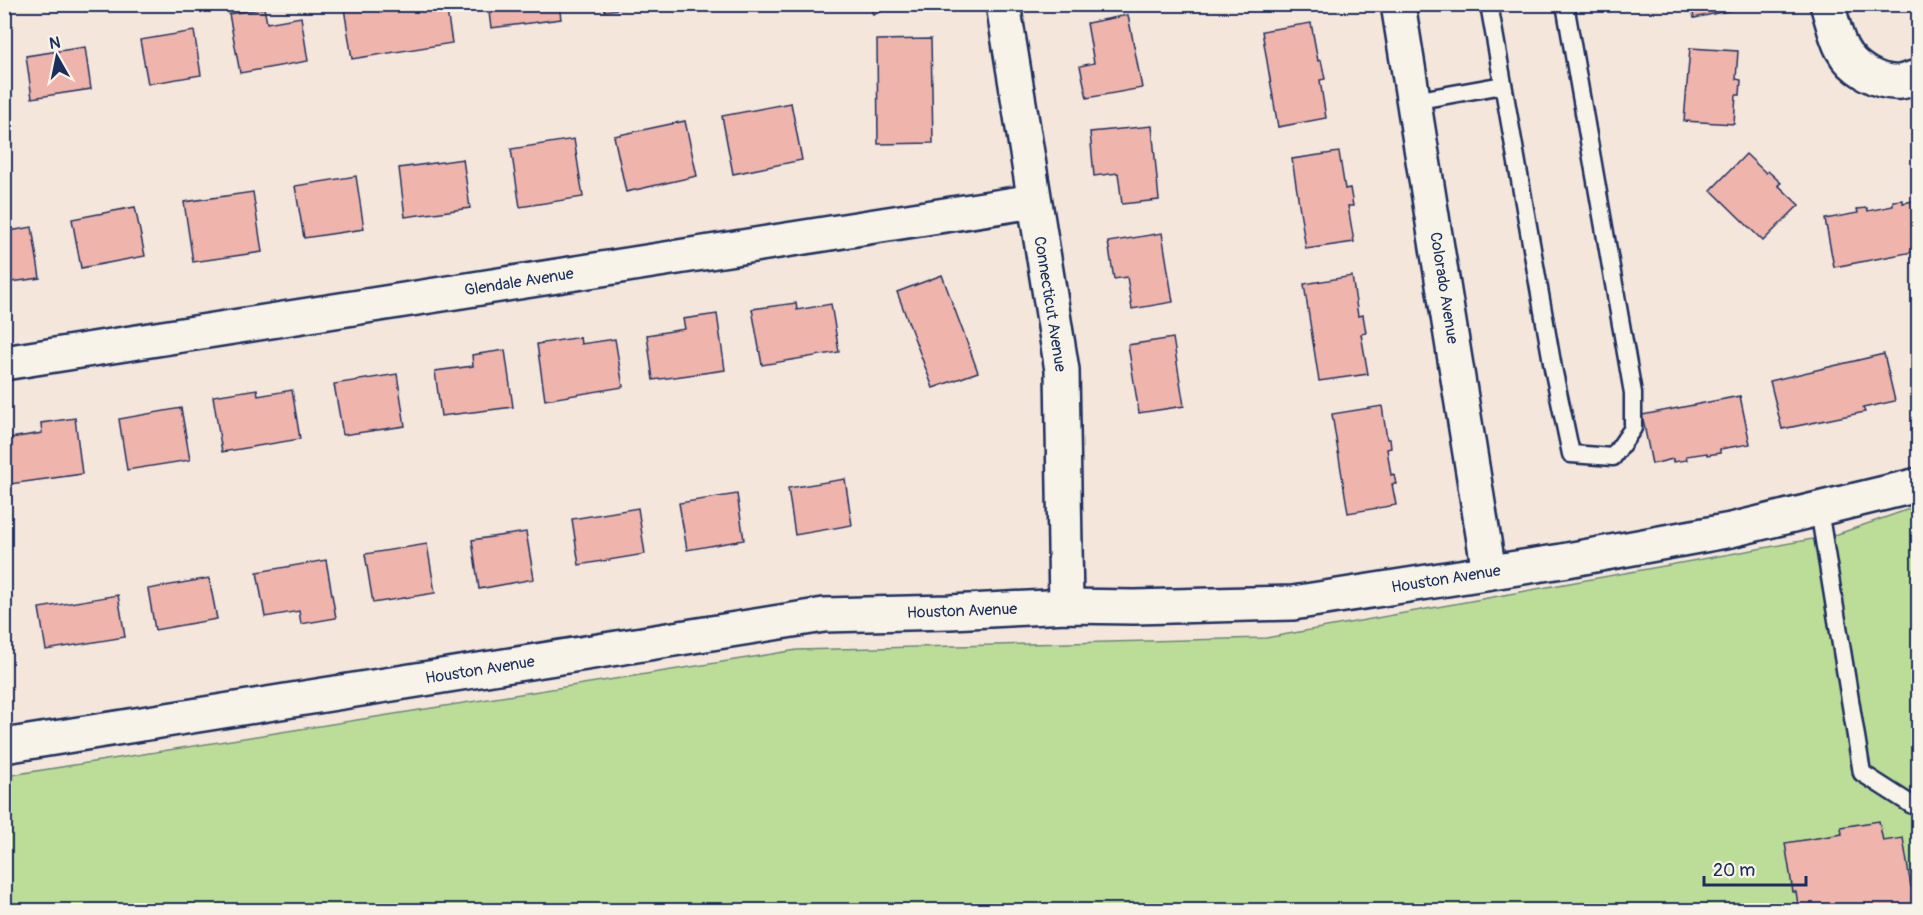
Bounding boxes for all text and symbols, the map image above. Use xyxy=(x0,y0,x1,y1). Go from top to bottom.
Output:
north arrow xyxy=(27,27,87,87)
text: N xyxy=(48,32,62,54)
street label: Colorado Avenue xyxy=(1425,231,1463,345)
street label: Connecticut Avenue xyxy=(1029,235,1071,373)
street label: Glendale Avenue xyxy=(463,263,575,301)
street label: Houston Avenue xyxy=(1390,560,1502,598)
street label: Houston Avenue xyxy=(906,599,1018,623)
street label: Houston Avenue xyxy=(424,651,536,689)
scale bar xyxy=(1704,849,1806,887)
text: 20 m xyxy=(1713,859,1755,882)

